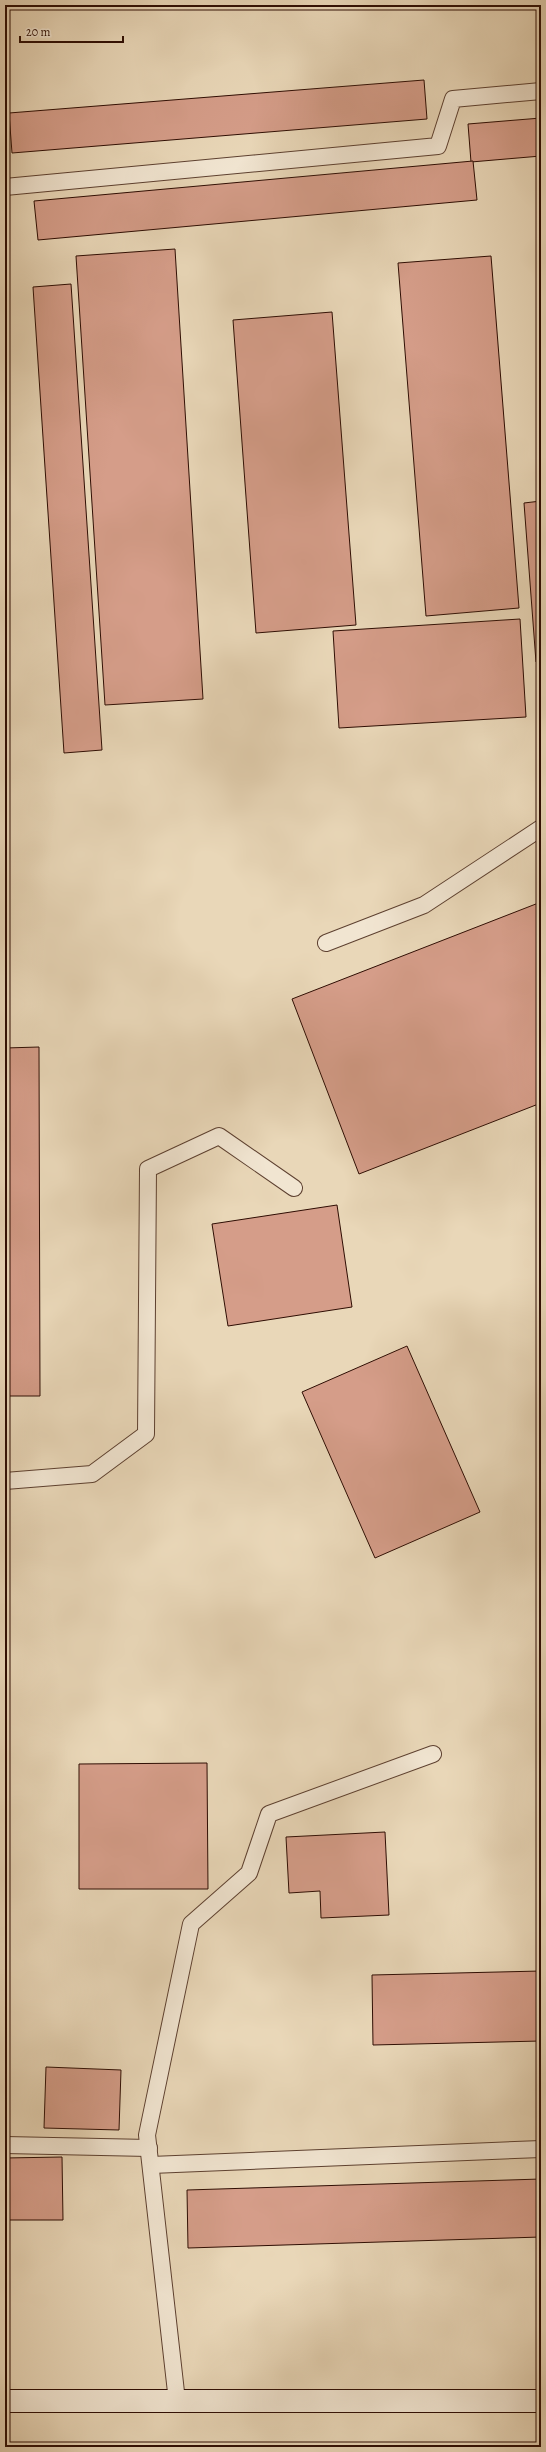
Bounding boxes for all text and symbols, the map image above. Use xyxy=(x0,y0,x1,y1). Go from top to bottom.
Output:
scale bar xyxy=(20,18,123,44)
text: 20 m xyxy=(26,24,50,40)

